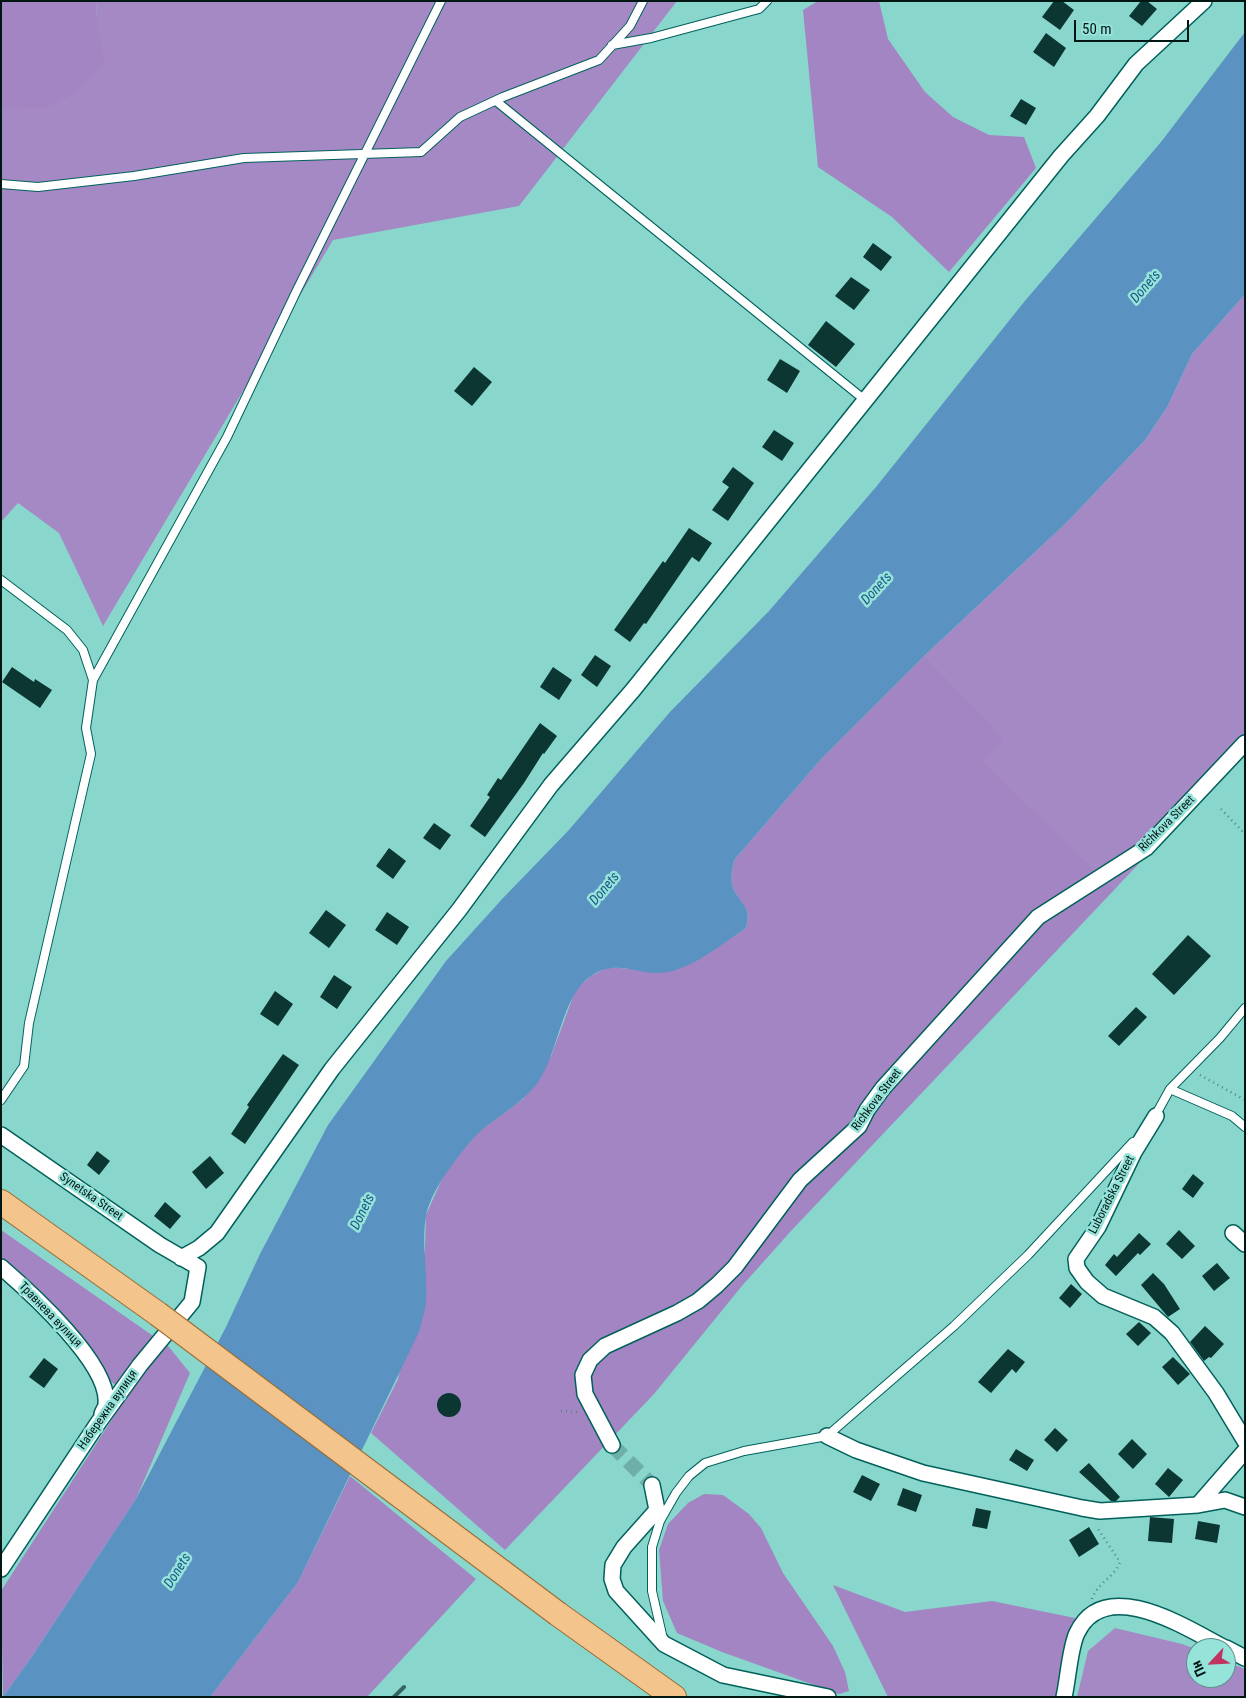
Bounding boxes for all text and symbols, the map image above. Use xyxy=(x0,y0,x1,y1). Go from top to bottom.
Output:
scale bar xyxy=(1076,10,1191,42)
text: 50 m xyxy=(1082,20,1112,38)
water label: Donets xyxy=(1127,267,1165,307)
water label: Donets xyxy=(858,569,896,609)
street label: Richkova Street xyxy=(1136,793,1198,855)
water label: Donets xyxy=(586,869,624,909)
street label: Richkova Street xyxy=(849,1066,905,1134)
street label: Luboradska Street xyxy=(1086,1153,1138,1237)
street label: Synetska Street xyxy=(57,1170,125,1224)
water label: Donets xyxy=(347,1191,379,1233)
street label: Травнева вулиця xyxy=(15,1280,85,1350)
street label: Набережна вулиця xyxy=(75,1367,141,1453)
water label: Donets xyxy=(161,1551,195,1591)
north arrow xyxy=(1186,1638,1236,1688)
text: Пн xyxy=(1188,1658,1209,1679)

